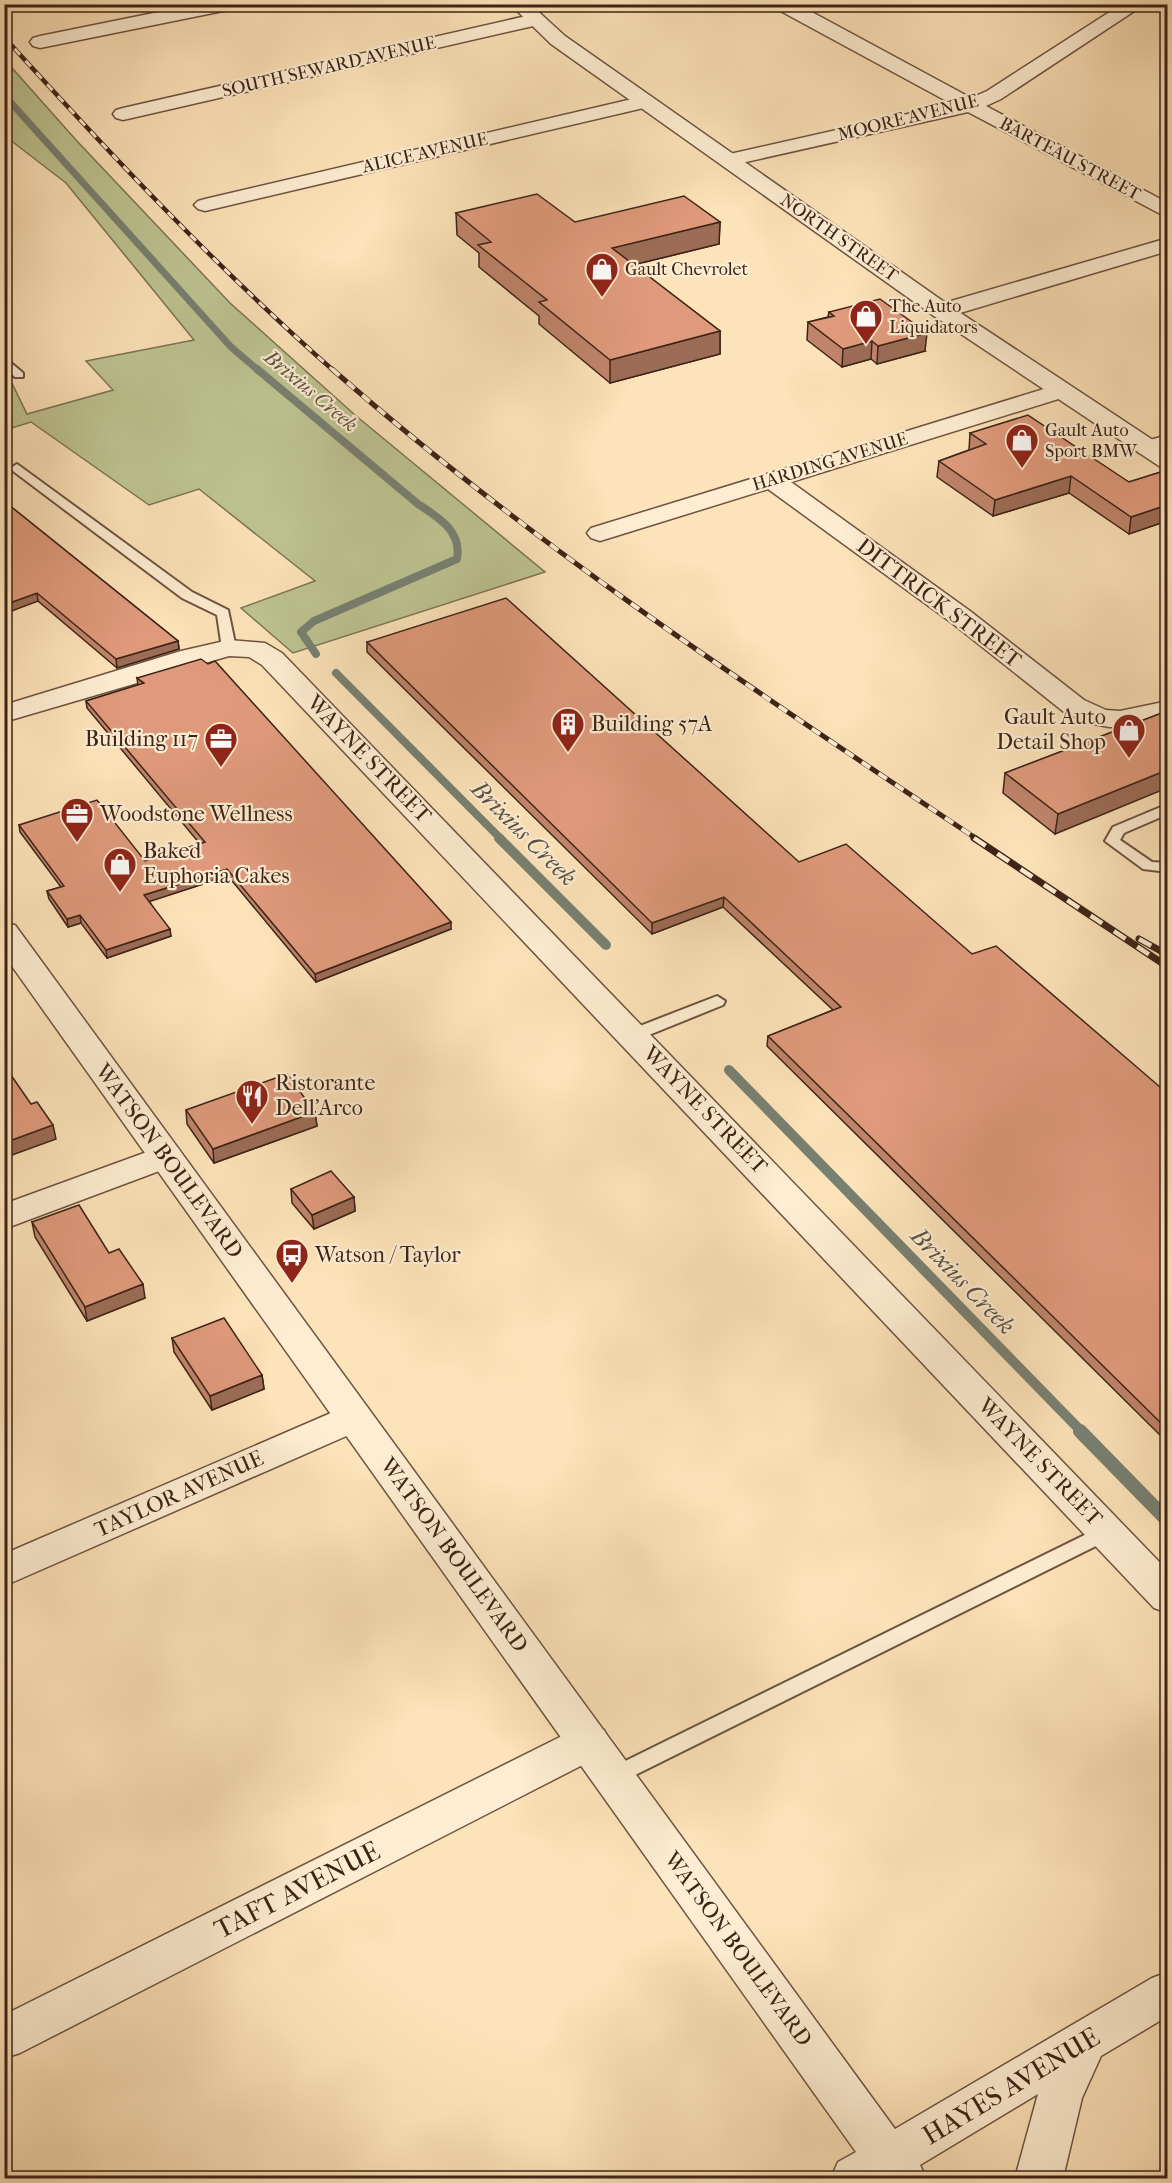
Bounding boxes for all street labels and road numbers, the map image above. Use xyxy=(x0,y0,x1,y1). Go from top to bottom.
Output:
street label: SOUTH SEWARD AVENUE xyxy=(220,32,438,102)
street label: MOORE AVENUE xyxy=(835,90,981,146)
street label: BARTEAU STREET xyxy=(996,113,1145,205)
street label: ALICE AVENUE xyxy=(359,128,490,178)
street label: NORTH STREET xyxy=(776,190,903,287)
street label: HARDING AVENUE xyxy=(750,428,910,496)
street label: DITTRICK STREET xyxy=(852,533,1027,674)
street label: WAYNE STREET xyxy=(301,689,437,829)
street label: WAYNE STREET xyxy=(637,1040,773,1180)
street label: WATSON BOULEVARD xyxy=(89,1058,248,1263)
street label: WAYNE STREET xyxy=(972,1392,1108,1532)
street label: TAYLOR AVENUE xyxy=(91,1445,267,1543)
street label: WATSON BOULEVARD xyxy=(374,1452,533,1657)
street label: TAFT AVENUE xyxy=(209,1834,385,1946)
street label: WATSON BOULEVARD xyxy=(658,1846,817,2051)
street label: HAYES AVENUE xyxy=(917,2021,1105,2151)

